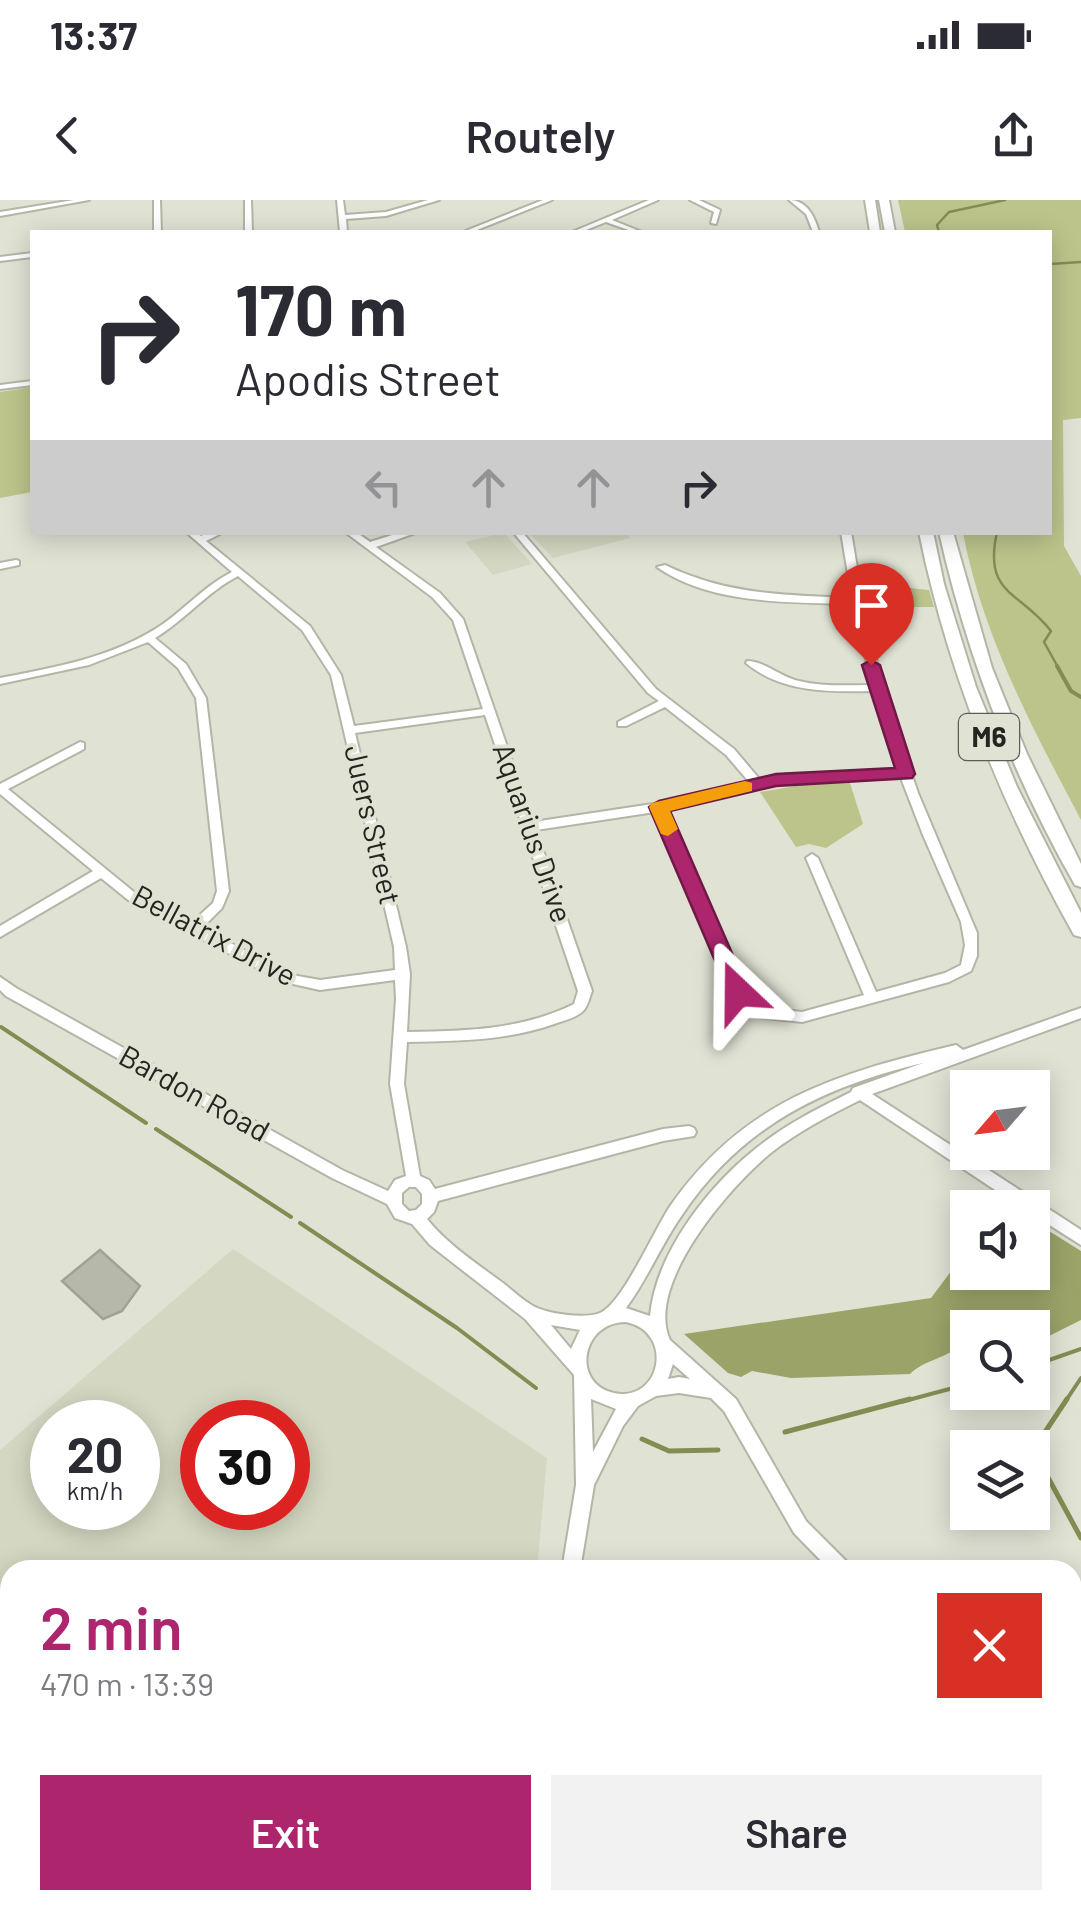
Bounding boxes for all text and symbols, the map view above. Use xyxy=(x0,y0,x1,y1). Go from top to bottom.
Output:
text: 13:37 xyxy=(50,12,137,58)
icon: back xyxy=(40,108,95,163)
text: Routely xyxy=(465,108,616,162)
icon: share xyxy=(986,108,1041,163)
text: 170 m xyxy=(235,266,407,350)
icon: right xyxy=(70,270,200,400)
text: Apodis Street xyxy=(235,351,501,405)
icon: left xyxy=(356,460,411,515)
icon: ahead xyxy=(461,460,516,515)
icon: ahead xyxy=(566,460,621,515)
icon: right xyxy=(671,460,726,515)
pin xyxy=(829,563,914,666)
icon: arrive xyxy=(844,578,899,633)
road number: M6 xyxy=(959,714,1019,760)
street label: Aquarius Drive xyxy=(486,738,581,927)
street label: Juers Street xyxy=(338,741,410,908)
street label: Bellatrix Drive xyxy=(127,876,303,992)
position arrow xyxy=(686,940,790,1044)
street label: Bardon Road xyxy=(114,1036,276,1148)
north arrow xyxy=(950,1070,1050,1170)
map controls xyxy=(950,1070,1050,1530)
button: sound xyxy=(950,1190,1050,1290)
button: search xyxy=(950,1310,1050,1410)
speed limit sign: 30 xyxy=(180,1400,310,1530)
text: 20 xyxy=(67,1423,123,1483)
button: layers xyxy=(950,1430,1050,1530)
text: km/h xyxy=(67,1475,123,1505)
text: 2 min xyxy=(40,1590,183,1662)
button: close xyxy=(937,1593,1042,1698)
text: 470 m · 13:39 xyxy=(40,1664,214,1702)
button: Exit xyxy=(40,1775,531,1890)
button: Share xyxy=(551,1775,1042,1890)

